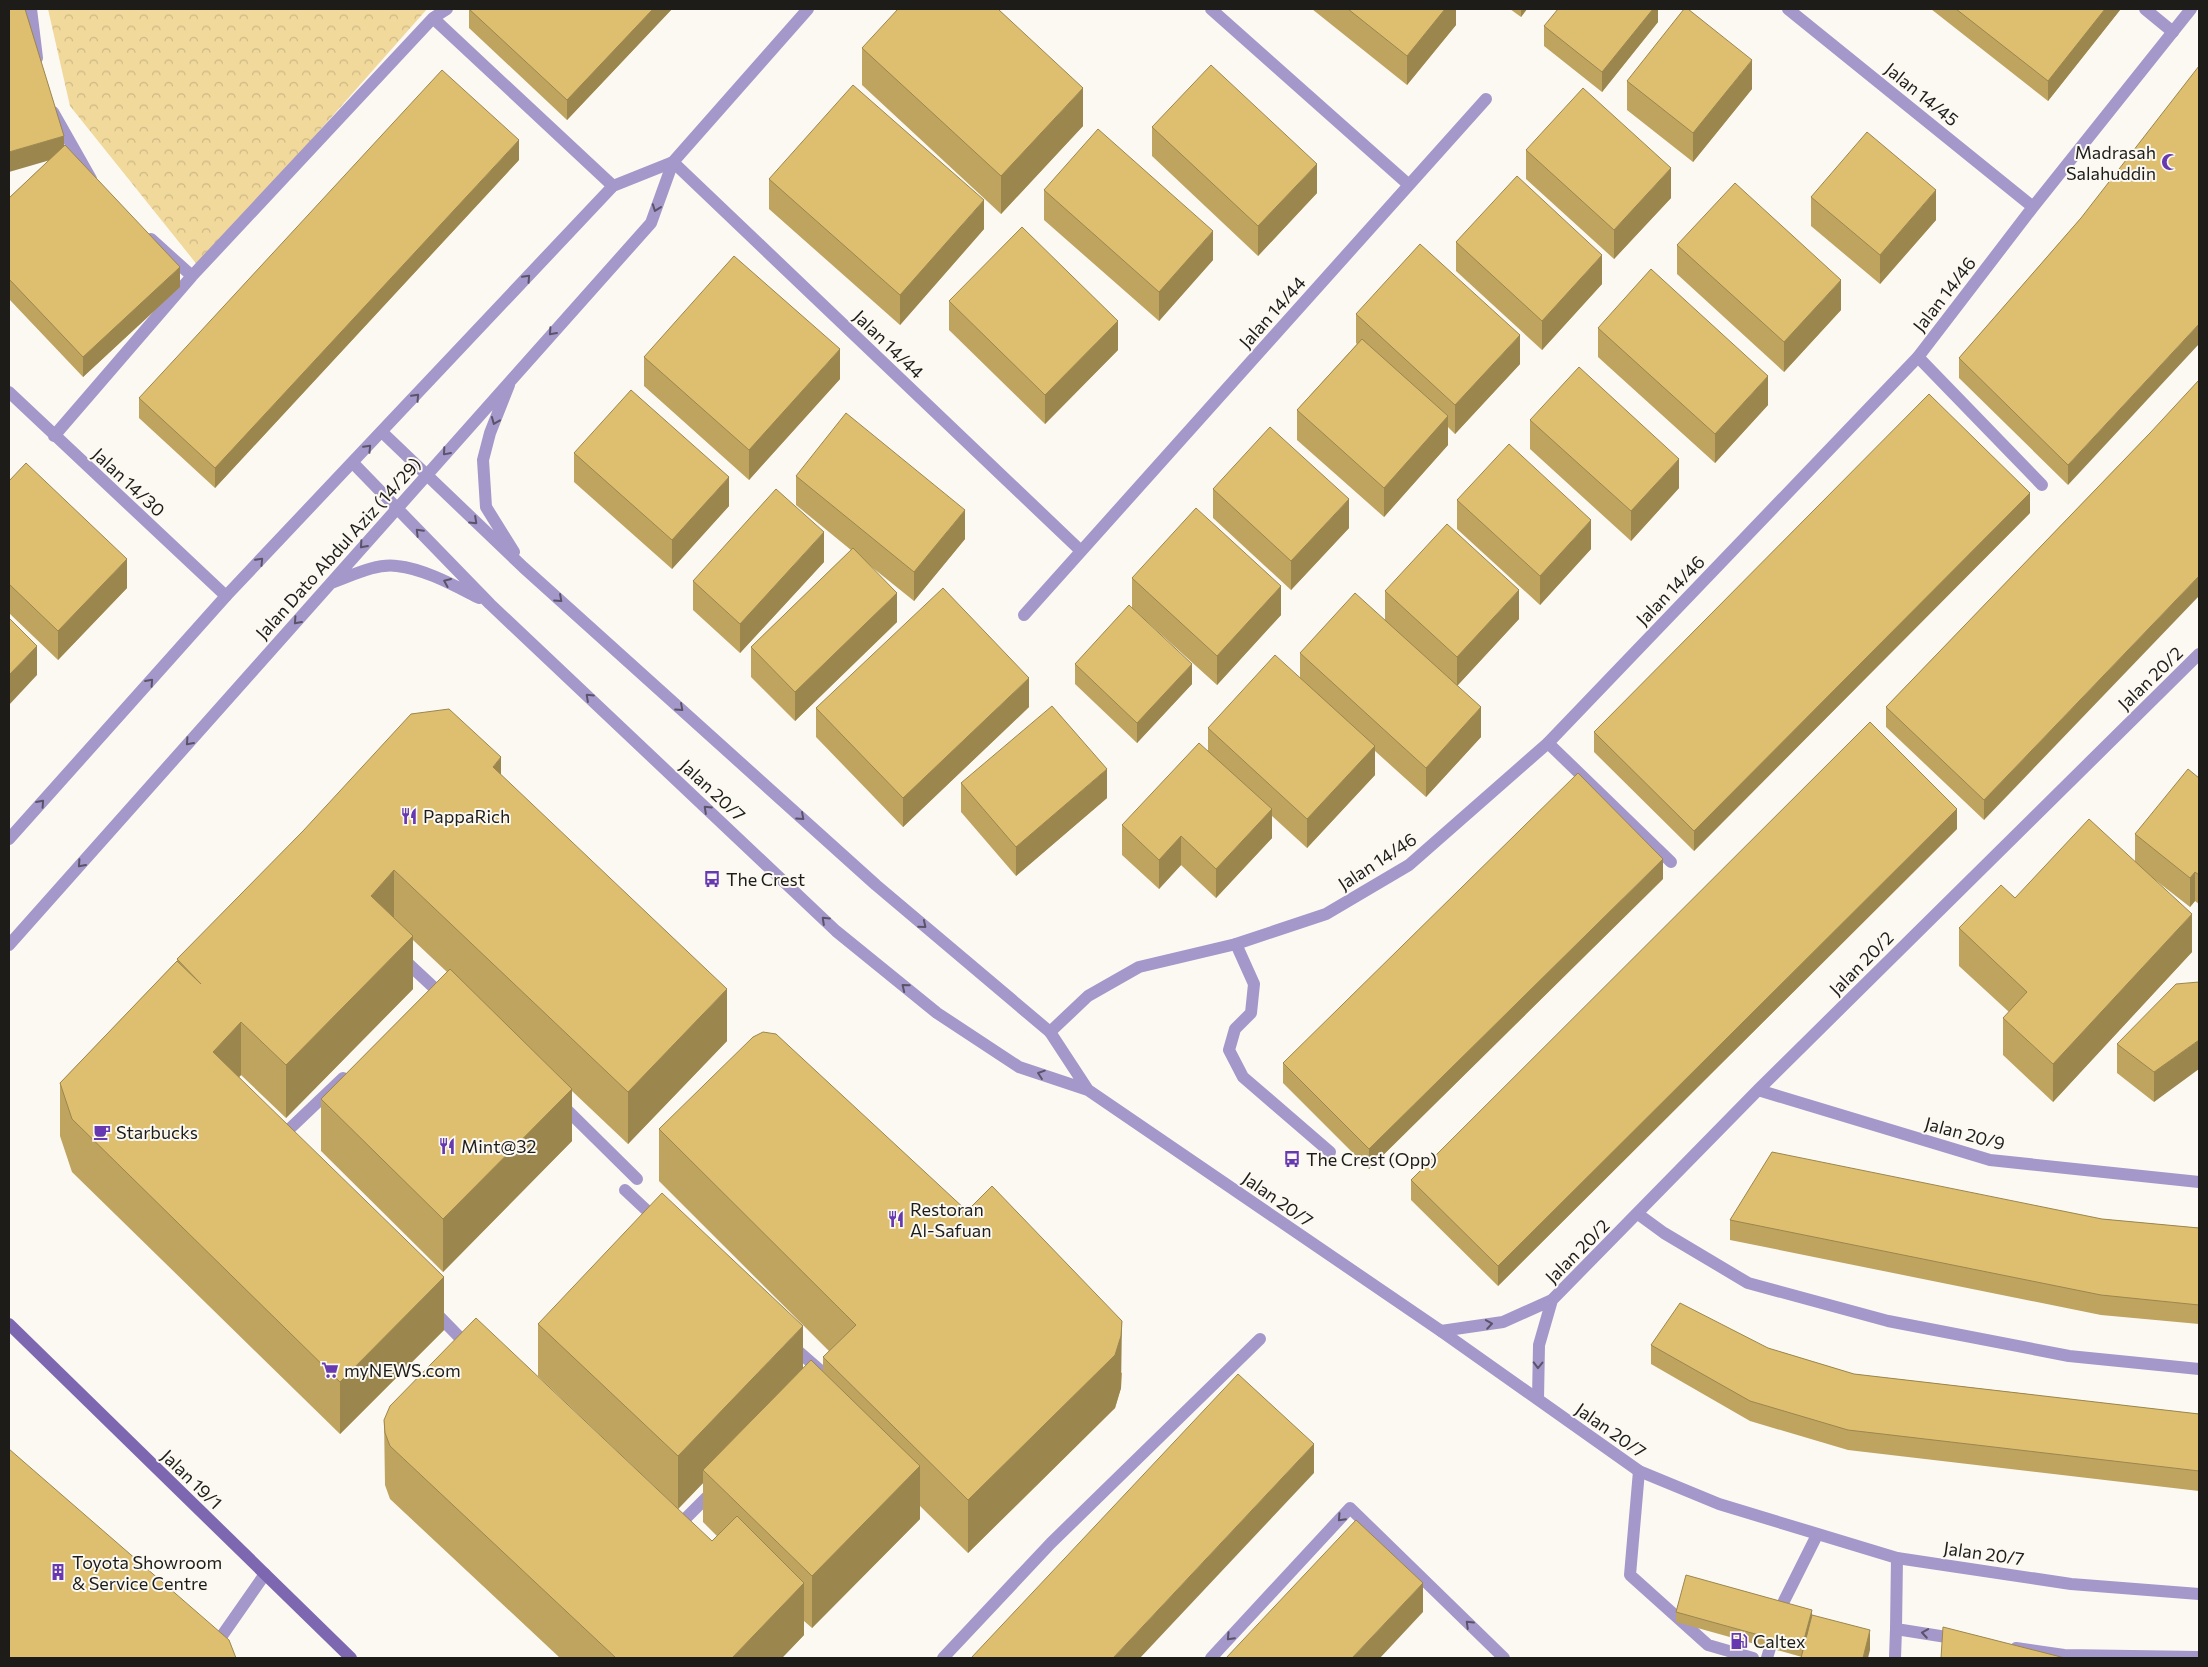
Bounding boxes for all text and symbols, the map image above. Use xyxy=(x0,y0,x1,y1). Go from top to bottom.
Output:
street label: Jalan 14/45 xyxy=(1881,58,1963,130)
place label: Madrasah Salahuddin xyxy=(2066,141,2156,184)
mosque icon: Madrasah Salahuddin xyxy=(2160,152,2180,172)
one-way arrow xyxy=(652,203,662,212)
street label: Jalan 14/46 xyxy=(1908,252,1980,336)
street label: Jalan 14/44 xyxy=(1234,271,1310,352)
one-way arrow xyxy=(521,275,530,284)
street label: Jalan 14/44 xyxy=(849,305,929,383)
one-way arrow xyxy=(549,326,558,335)
one-way arrow xyxy=(410,394,419,403)
one-way arrow xyxy=(491,416,501,425)
street label: Jalan 14/30 xyxy=(88,443,170,521)
one-way arrow xyxy=(362,445,371,454)
one-way arrow xyxy=(443,447,452,456)
street label: Jalan Dato Abdul Aziz (14/29) xyxy=(251,453,425,643)
one-way arrow xyxy=(469,515,478,524)
one-way arrow xyxy=(416,529,425,538)
one-way arrow xyxy=(360,540,369,549)
street label: Jalan 14/46 xyxy=(1631,550,1709,630)
one-way arrow xyxy=(254,558,263,567)
one-way arrow xyxy=(443,578,452,589)
one-way arrow xyxy=(554,594,563,603)
one-way arrow xyxy=(293,615,302,624)
street label: Jalan 20/2 xyxy=(2113,642,2187,714)
one-way arrow xyxy=(144,678,153,687)
one-way arrow xyxy=(586,694,595,703)
one-way arrow xyxy=(675,702,684,711)
one-way arrow xyxy=(186,737,195,746)
street label: Jalan 20/7 xyxy=(676,754,750,826)
one-way arrow xyxy=(35,799,44,808)
place label: PappaRich xyxy=(423,805,510,827)
restaurant icon: PappaRich xyxy=(399,806,419,826)
one-way arrow xyxy=(704,806,713,815)
one-way arrow xyxy=(795,811,804,820)
street label: Jalan 14/46 xyxy=(1334,827,1420,895)
one-way arrow xyxy=(78,858,87,867)
place label: The Crest xyxy=(726,868,805,890)
bus stop icon: The Crest xyxy=(702,869,722,889)
one-way arrow xyxy=(822,917,831,926)
one-way arrow xyxy=(917,919,926,928)
street label: Jalan 20/2 xyxy=(1824,926,1898,1000)
one-way arrow xyxy=(902,984,911,992)
one-way arrow xyxy=(1038,1070,1046,1080)
street label: Jalan 20/9 xyxy=(1922,1112,2008,1154)
place label: Starbucks xyxy=(116,1121,198,1143)
cafe icon: Starbucks xyxy=(92,1122,112,1142)
place label: Mint@32 xyxy=(461,1135,537,1157)
restaurant icon: Mint@32 xyxy=(437,1136,457,1156)
place label: The Crest (Opp) xyxy=(1306,1148,1437,1170)
bus stop icon: The Crest (Opp) xyxy=(1282,1149,1302,1169)
street label: Jalan 20/7 xyxy=(1238,1167,1318,1231)
place label: Restoran Al-Safuan xyxy=(910,1198,991,1241)
restaurant icon: Restoran Al-Safuan xyxy=(886,1209,906,1229)
street label: Jalan 20/2 xyxy=(1540,1214,1614,1288)
one-way arrow xyxy=(1484,1319,1493,1329)
place label: myNEWS.com xyxy=(344,1359,461,1381)
supermarket icon: myNEWS.com xyxy=(320,1360,340,1380)
one-way arrow xyxy=(1533,1361,1544,1369)
street label: Jalan 20/7 xyxy=(1571,1398,1651,1462)
street label: Jalan 19/1 xyxy=(157,1445,227,1513)
one-way arrow xyxy=(1338,1512,1347,1521)
street label: Jalan 20/7 xyxy=(1942,1536,2026,1570)
place label: Toyota Showroom & Service Centre xyxy=(72,1551,222,1594)
building icon: Toyota Showroom & Service Centre xyxy=(48,1562,68,1582)
one-way arrow xyxy=(1466,1621,1475,1630)
one-way arrow xyxy=(1920,1629,1929,1639)
place label: Caltex xyxy=(1753,1630,1806,1652)
one-way arrow xyxy=(1227,1631,1236,1640)
fuel station icon: Caltex xyxy=(1729,1631,1749,1651)

